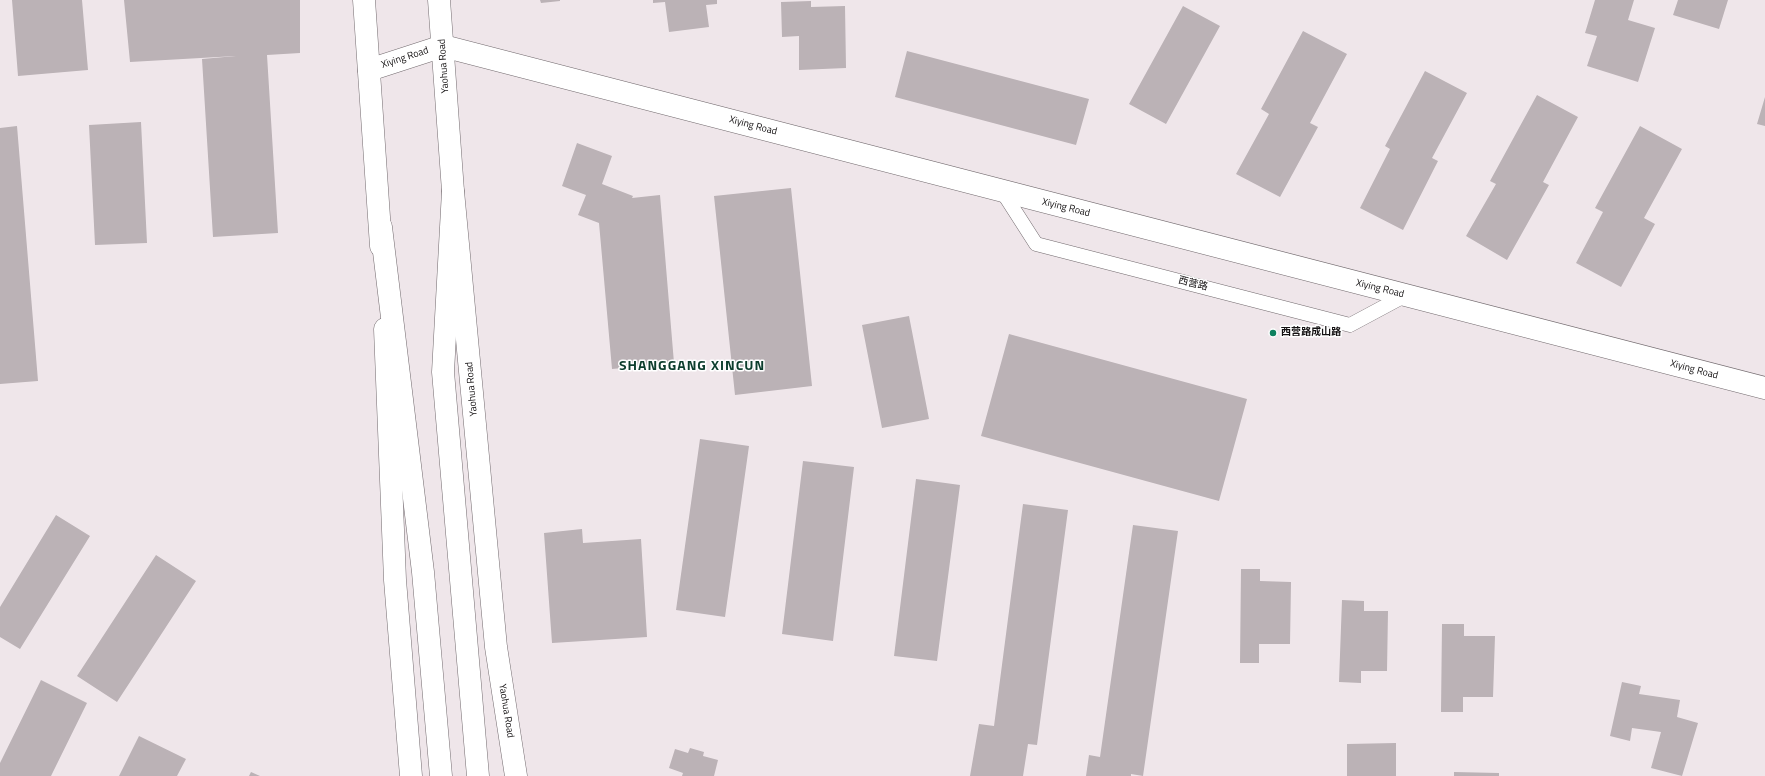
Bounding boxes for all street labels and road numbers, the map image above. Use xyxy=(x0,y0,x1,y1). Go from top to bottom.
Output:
street label: Yaohua Road xyxy=(436,38,452,94)
street label: Xiying Road xyxy=(380,45,430,71)
street label: Xiying Road xyxy=(728,114,778,138)
street label: Xiying Road xyxy=(1041,196,1091,220)
street label: 西营路 xyxy=(1177,275,1209,293)
street label: Xiying Road xyxy=(1355,277,1405,301)
street label: Xiying Road xyxy=(1669,358,1719,382)
street label: Yaohua Road xyxy=(464,361,480,417)
street label: Yaohua Road xyxy=(496,683,516,739)

